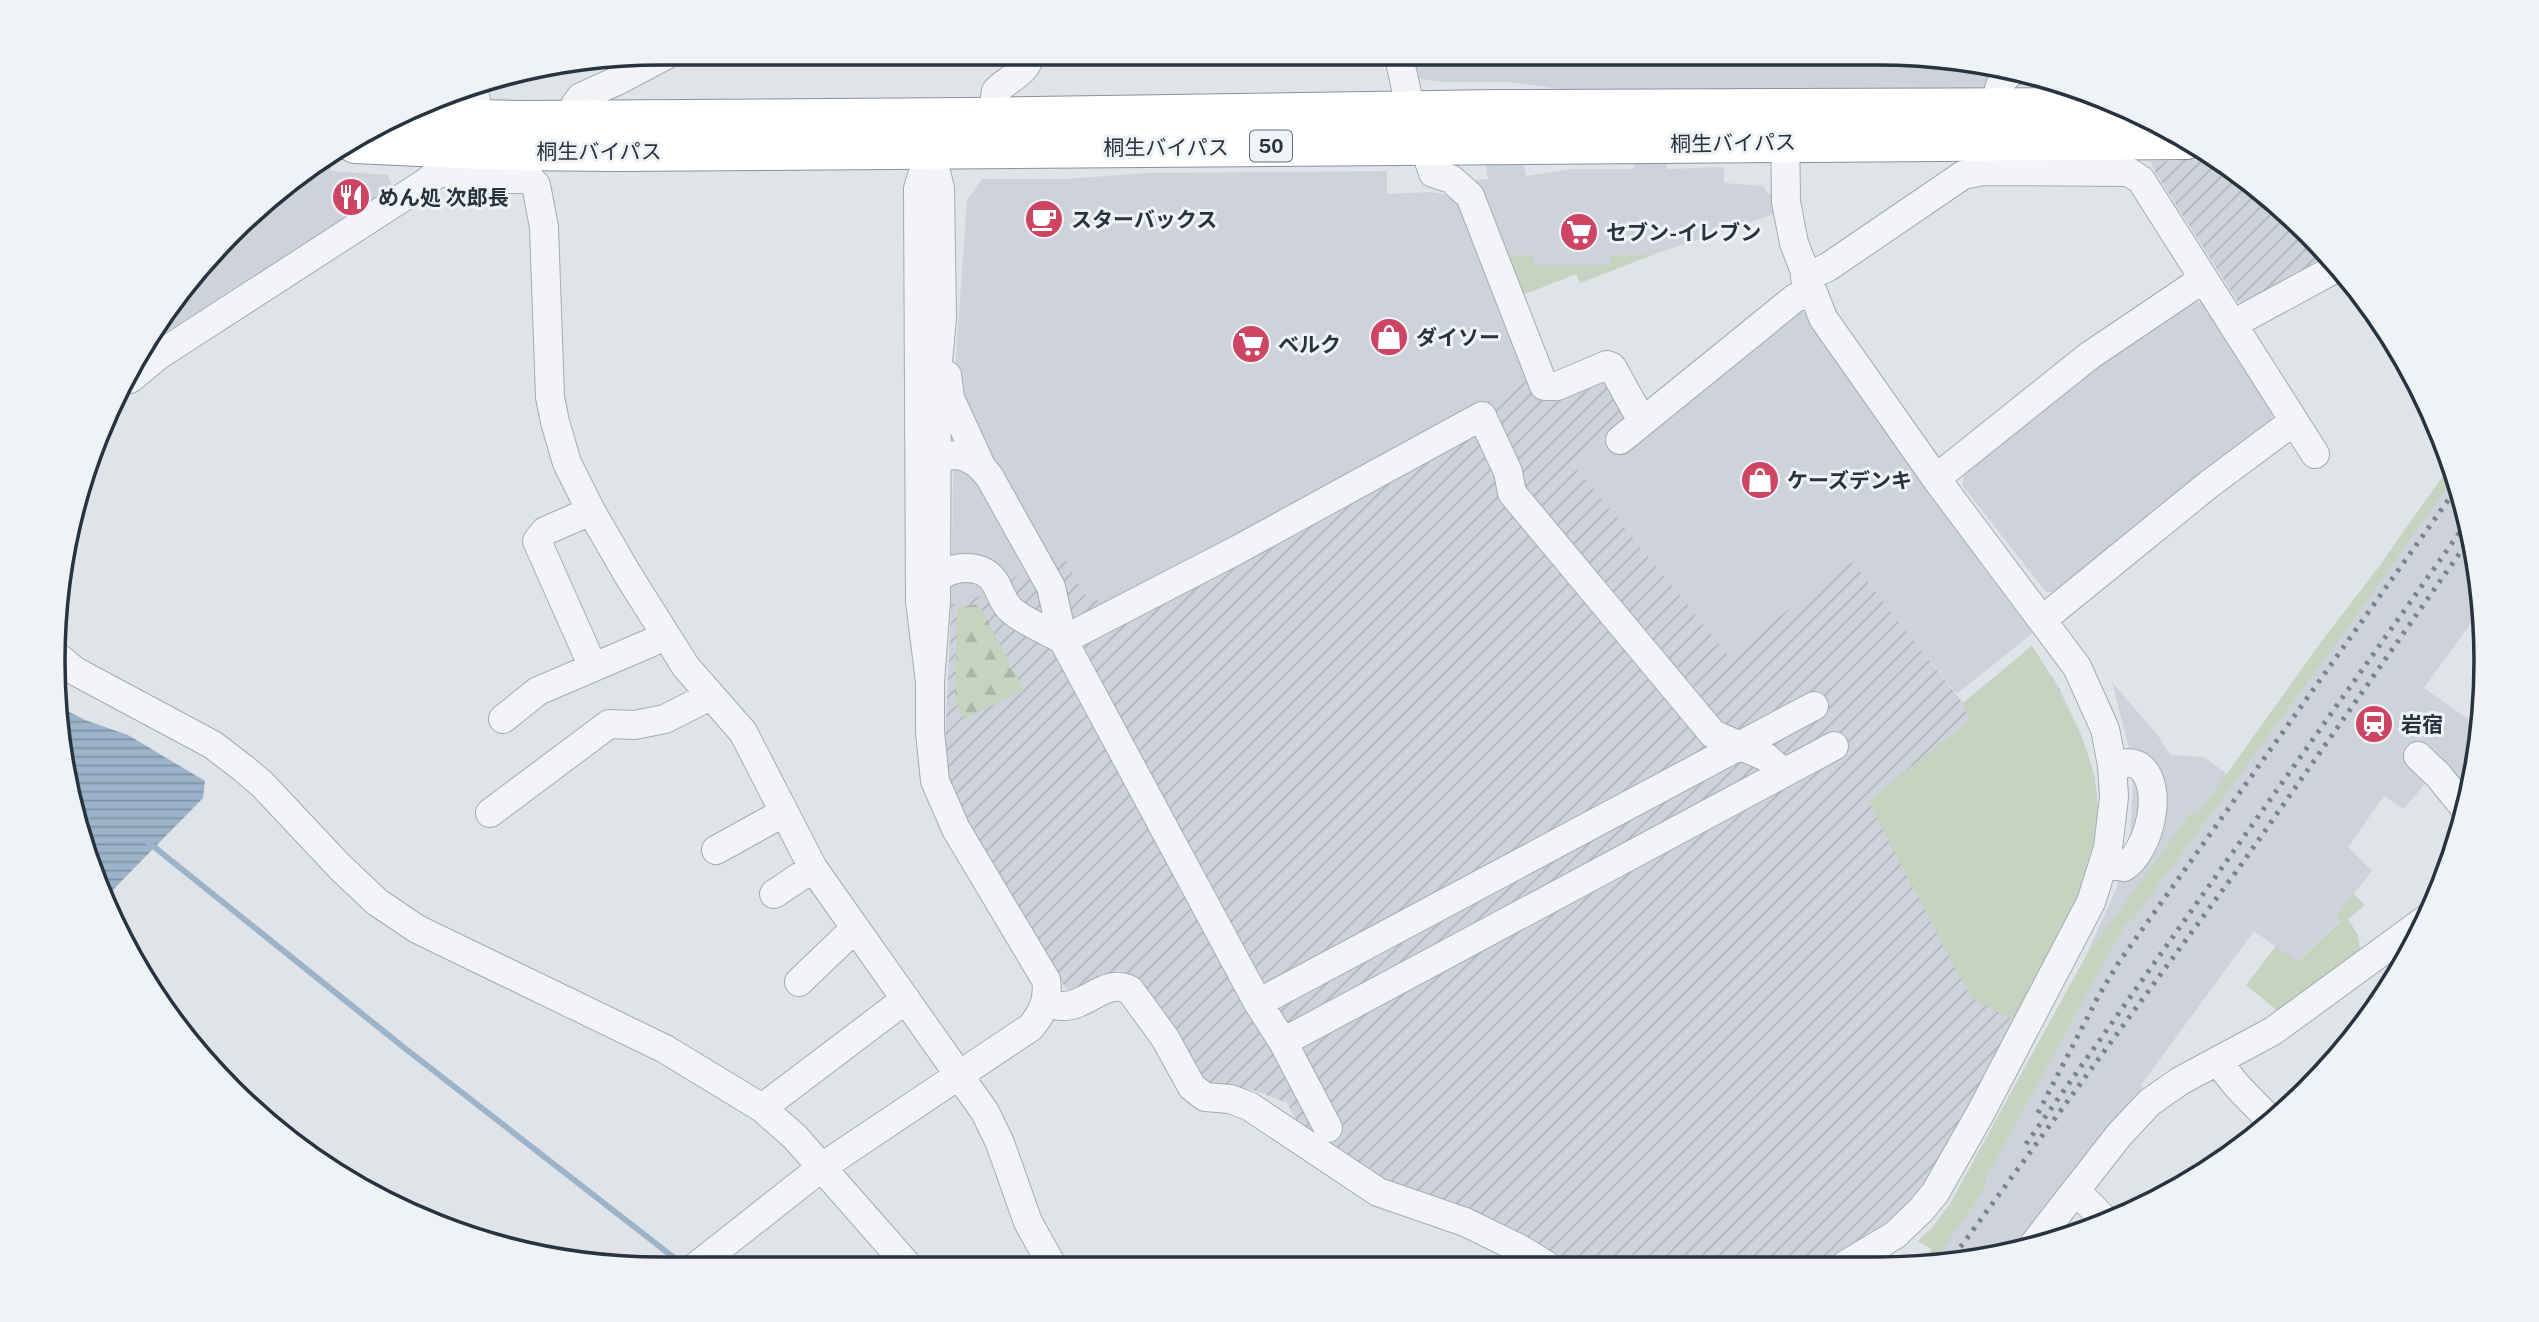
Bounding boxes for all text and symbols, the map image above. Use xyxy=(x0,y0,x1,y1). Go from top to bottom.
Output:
street label: 桐生バイパス xyxy=(1670,129,1796,157)
road number: 50 xyxy=(1250,130,1292,162)
street label: 桐生バイパス xyxy=(1103,135,1229,160)
street label: 桐生バイパス xyxy=(536,139,662,164)
restaurant icon: めん処 次郎長 xyxy=(330,176,372,218)
place label: めん処 次郎長 xyxy=(378,185,509,210)
cafe icon: スターバックス xyxy=(1023,198,1065,240)
place label: スターバックス xyxy=(1071,207,1217,232)
supermarket icon: セブン-イレブン xyxy=(1558,211,1600,253)
place label: セブン-イレブン xyxy=(1606,220,1761,245)
shop icon: ダイソー xyxy=(1368,316,1410,358)
supermarket icon: ベルク xyxy=(1230,323,1272,365)
place label: ダイソー xyxy=(1416,325,1500,350)
place label: ベルク xyxy=(1278,332,1341,357)
shop icon: ケーズデンキ xyxy=(1739,459,1781,501)
place label: ケーズデンキ xyxy=(1787,468,1912,493)
station icon: 岩宿 xyxy=(2353,703,2395,745)
place label: 岩宿 xyxy=(2401,712,2443,737)

